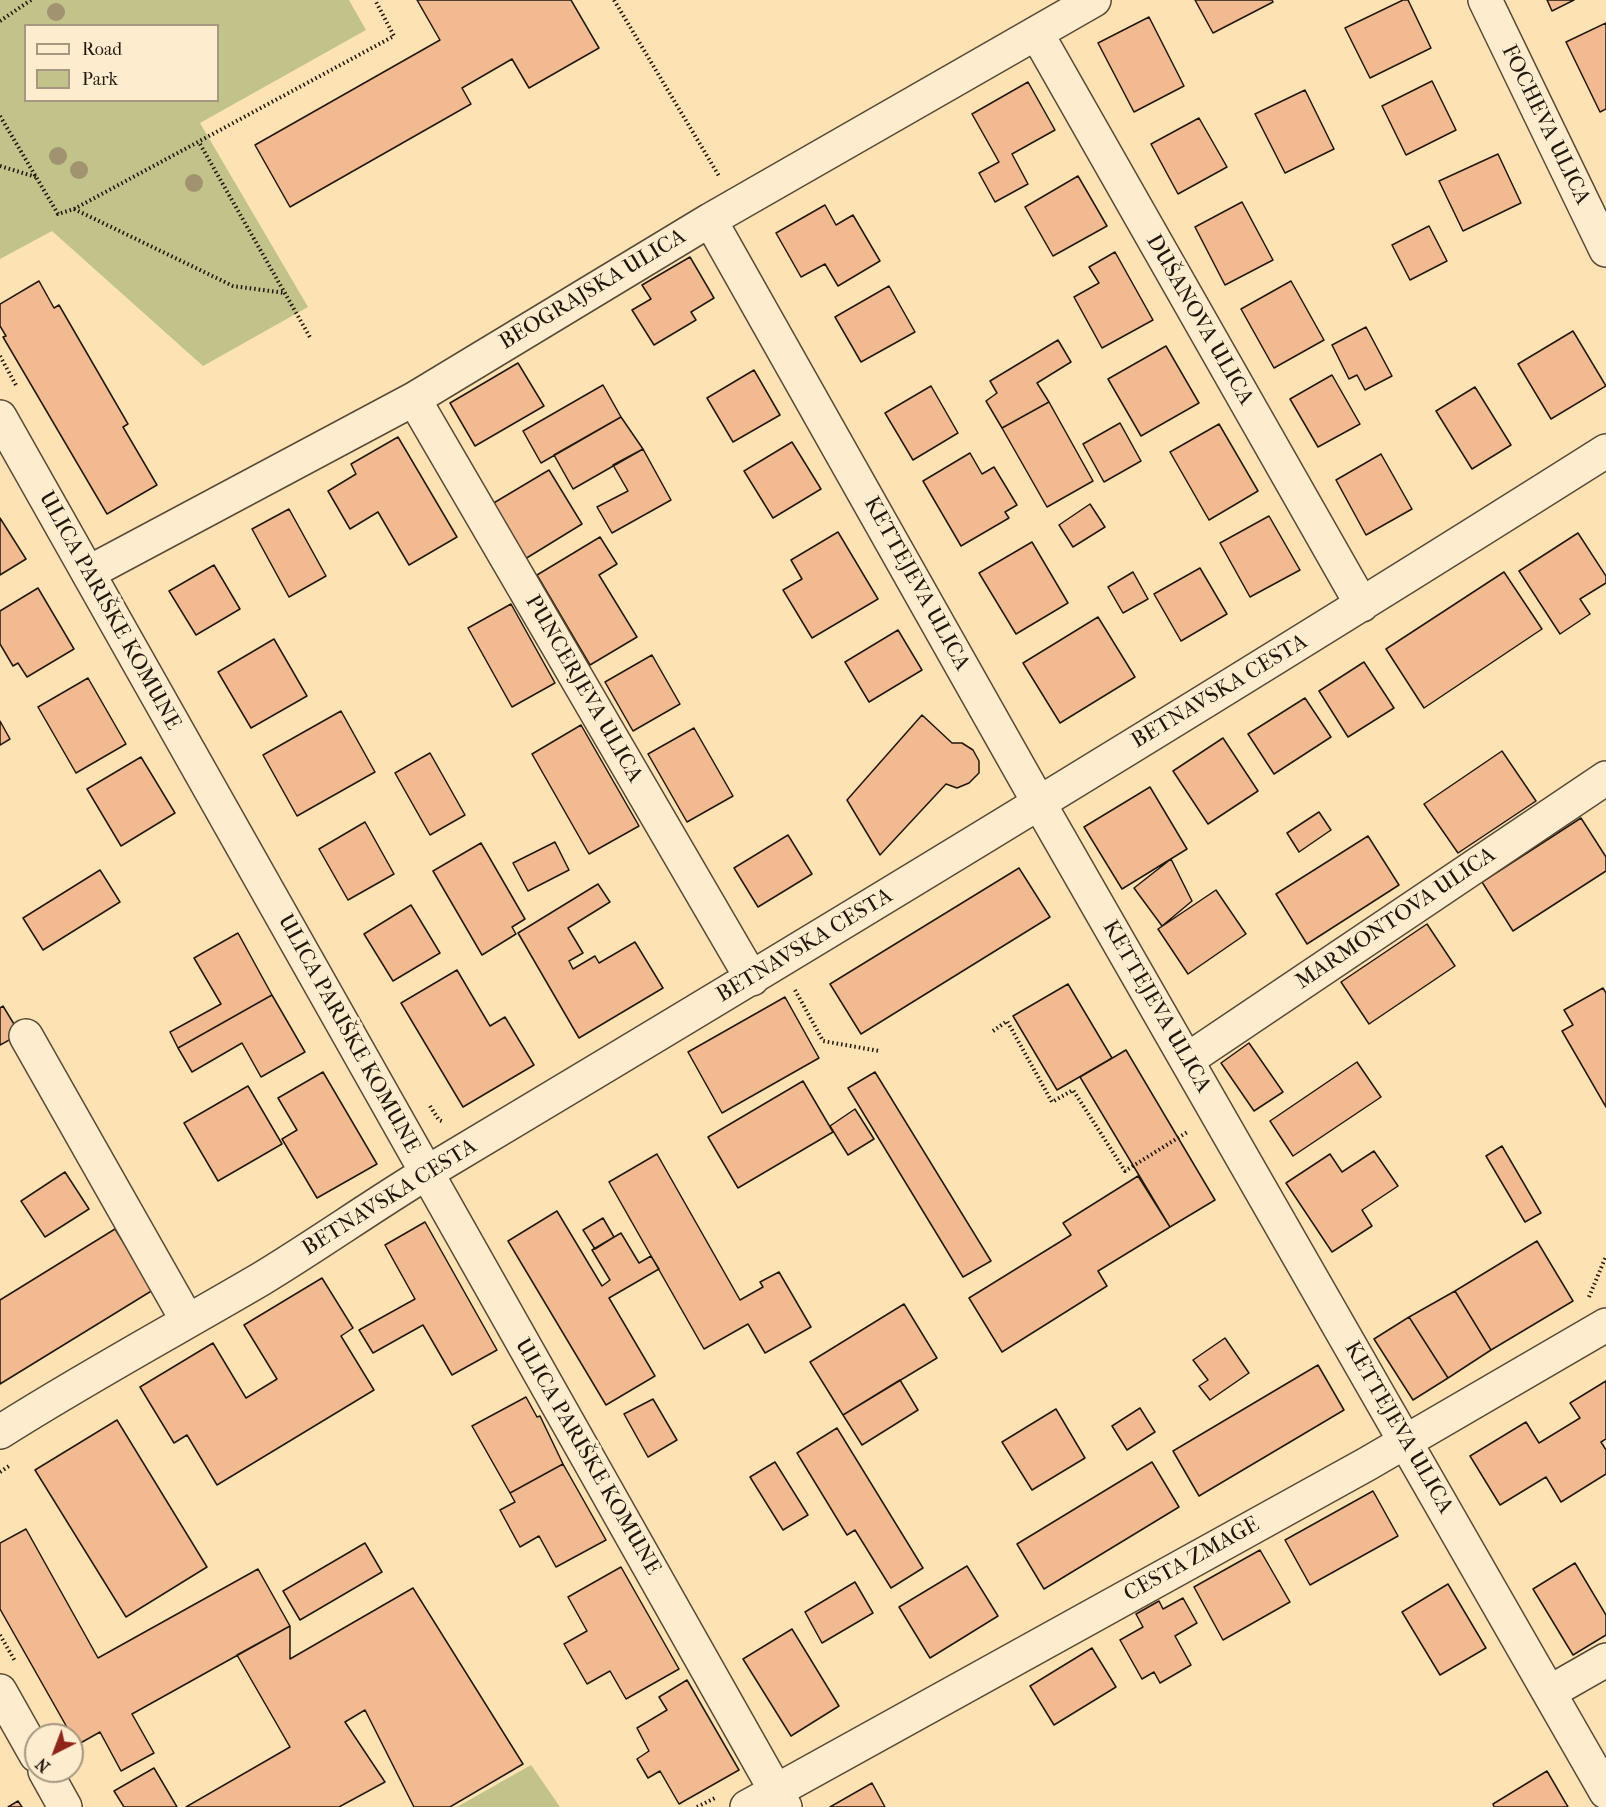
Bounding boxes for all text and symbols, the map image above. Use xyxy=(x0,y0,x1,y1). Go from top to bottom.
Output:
legend xyxy=(24,24,219,102)
text: Road xyxy=(82,39,122,60)
street label: FOCHEVA ULICA xyxy=(1495,41,1595,209)
text: Park xyxy=(82,69,118,90)
street label: BEOGRAJSKA ULICA xyxy=(495,224,691,356)
street label: DUŠANOVA ULICA xyxy=(1139,230,1259,410)
street label: ULICA PARIŠKE KOMUNE xyxy=(32,487,186,735)
street label: KETTEJEVA ULICA xyxy=(857,493,975,675)
street label: PUNCERJEVA ULICA xyxy=(519,591,647,787)
street label: BETNAVSKA CESTA xyxy=(1127,629,1313,755)
street label: MARMONTOVA ULICA xyxy=(1291,842,1501,996)
street label: BETNAVSKA CESTA xyxy=(712,883,898,1009)
street label: ULICA PARIŠKE KOMUNE xyxy=(271,910,425,1158)
street label: KETTEJEVA ULICA xyxy=(1096,916,1216,1098)
street label: BETNAVSKA CESTA xyxy=(298,1134,482,1262)
street label: ULICA PARIŠKE KOMUNE xyxy=(508,1334,666,1580)
street label: KETTEJEVA ULICA xyxy=(1338,1337,1458,1519)
street label: CESTA ZMAGE xyxy=(1120,1512,1264,1608)
north arrow xyxy=(24,1723,84,1783)
text: N xyxy=(32,1754,54,1776)

